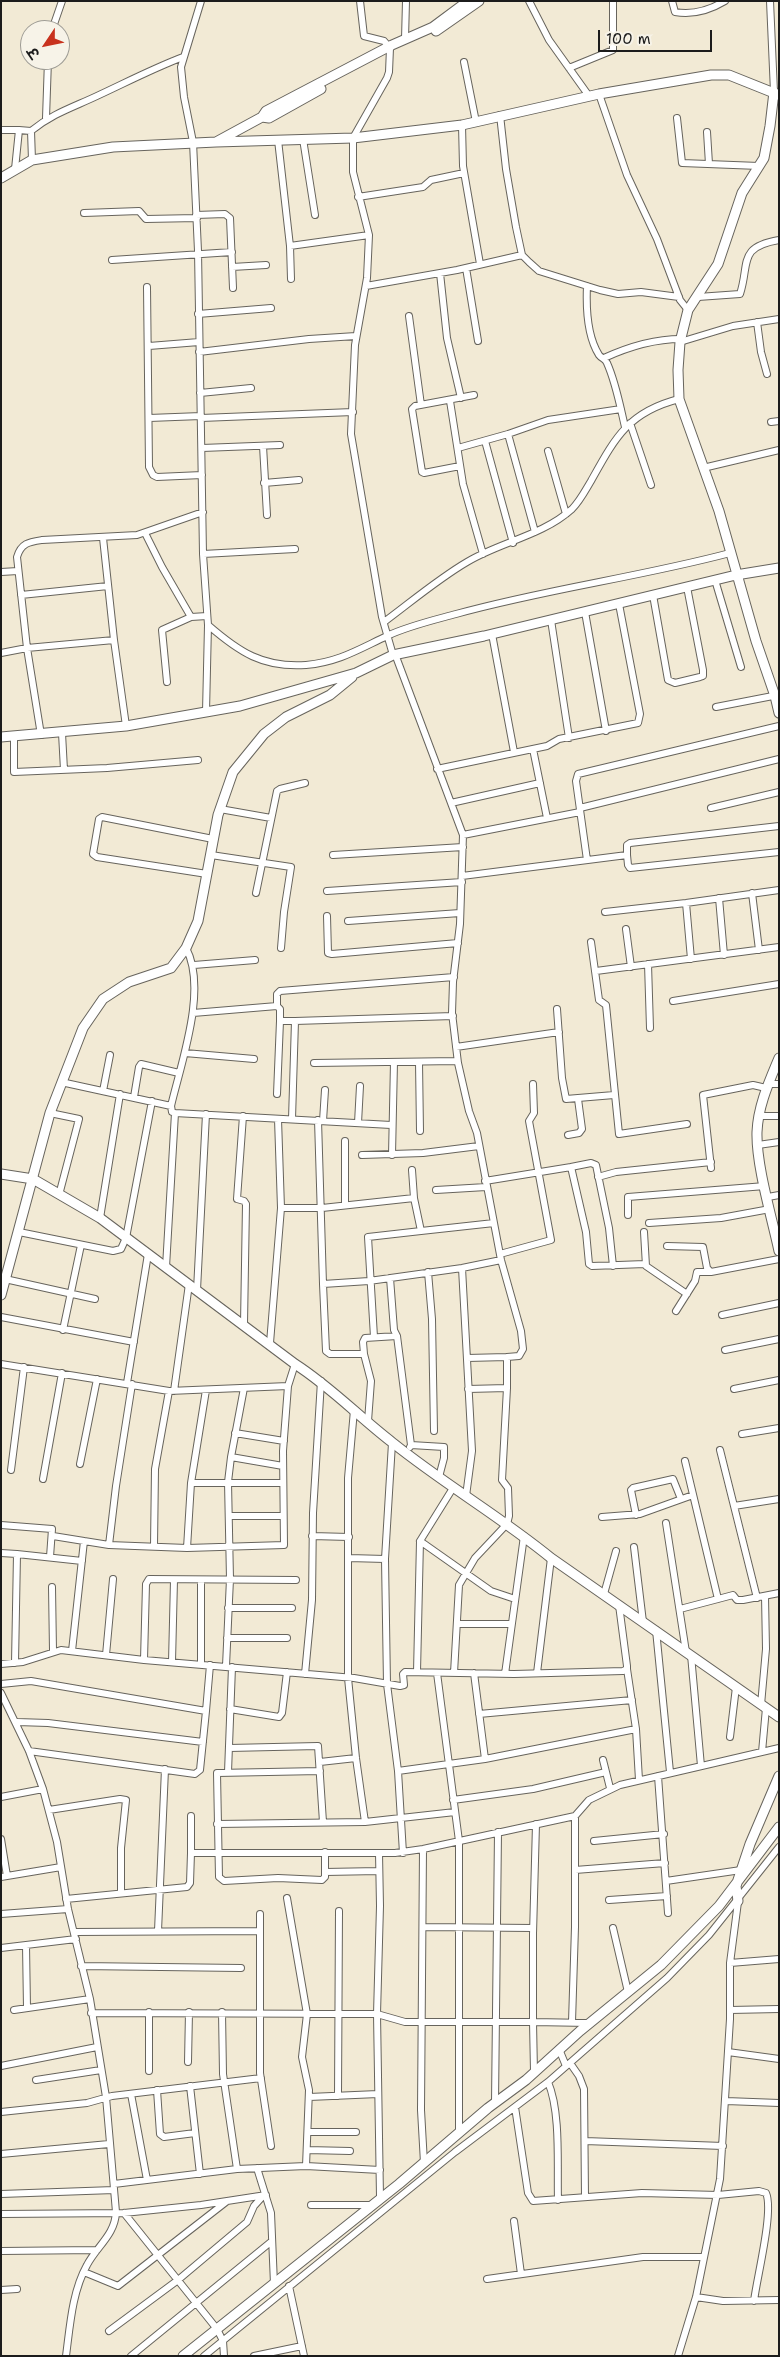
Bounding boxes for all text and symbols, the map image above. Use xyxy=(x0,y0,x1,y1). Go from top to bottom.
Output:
north arrow xyxy=(20,20,70,70)
scale bar xyxy=(600,20,714,52)
text: 100 m xyxy=(606,29,651,49)
text: उ xyxy=(23,44,43,62)

